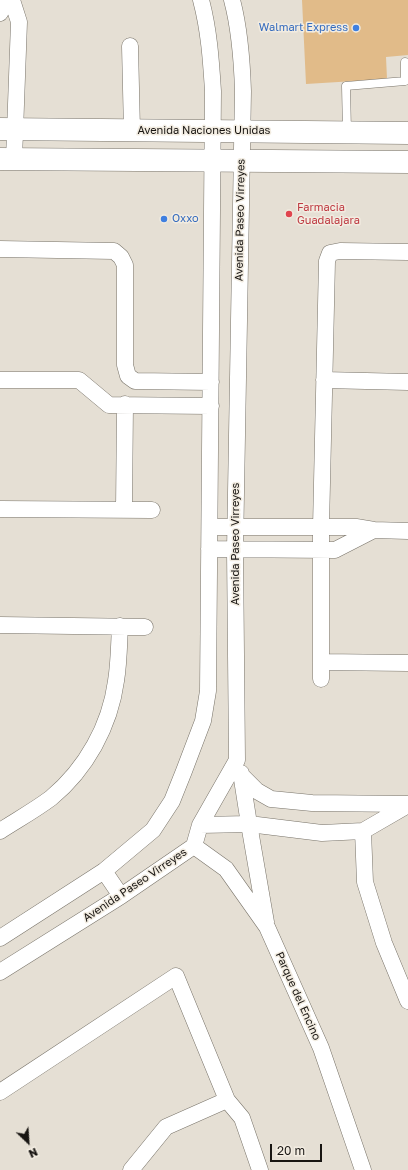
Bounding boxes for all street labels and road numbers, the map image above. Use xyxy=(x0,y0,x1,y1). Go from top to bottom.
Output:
street label: Avenida Naciones Unidas xyxy=(138,124,270,138)
street label: Avenida Paseo Virreyes xyxy=(232,159,248,281)
street label: Avenida Paseo Virreyes xyxy=(229,483,243,605)
street label: Avenida Paseo Virreyes xyxy=(81,845,189,925)
street label: Parque del Encino xyxy=(273,950,323,1042)

